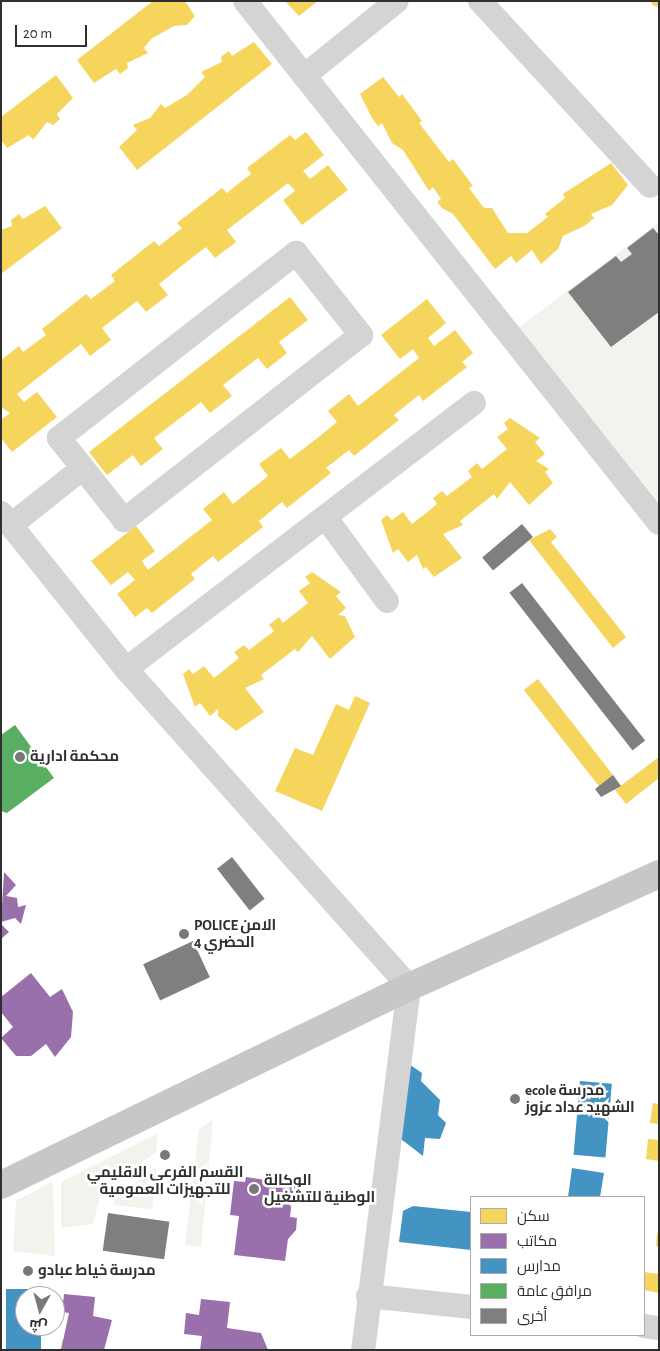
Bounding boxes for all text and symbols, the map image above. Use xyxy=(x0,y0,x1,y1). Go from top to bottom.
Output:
scale bar xyxy=(18,15,90,47)
text: 20 m xyxy=(23,26,52,41)
place label: محكمة ادارية xyxy=(30,748,119,766)
marker: محكمة ادارية xyxy=(14,751,26,763)
place label: POLICE الامن الحضري 4 xyxy=(194,916,276,951)
marker: POLICE الامن الحضري 4 xyxy=(178,928,190,940)
place label: ecole مدرسة الشهيد عداد عزوز xyxy=(525,1081,635,1116)
marker: ecole مدرسة الشهيد عداد عزوز xyxy=(509,1093,521,1105)
marker: القسم الفرعي الاقليمي للتجهيزات العمومية xyxy=(159,1149,171,1161)
place label: القسم الفرعي الاقليمي للتجهيزات العمومية xyxy=(87,1163,243,1198)
place label: الوكالة الوطنية للتشغيل xyxy=(264,1171,375,1206)
marker: الوكالة الوطنية للتشغيل xyxy=(248,1183,260,1195)
legend xyxy=(470,1196,645,1336)
text: سكن xyxy=(517,1209,550,1224)
text: مكاتب xyxy=(517,1234,557,1249)
text: مدارس xyxy=(517,1259,561,1274)
place label: مدرسة خياط عبادو xyxy=(38,1262,156,1280)
marker: مدرسة خياط عبادو xyxy=(22,1265,34,1277)
text: مرافق عامة xyxy=(517,1284,592,1299)
north arrow xyxy=(15,1286,65,1336)
text: أخرى xyxy=(517,1309,547,1324)
text: ش xyxy=(29,1317,48,1333)

